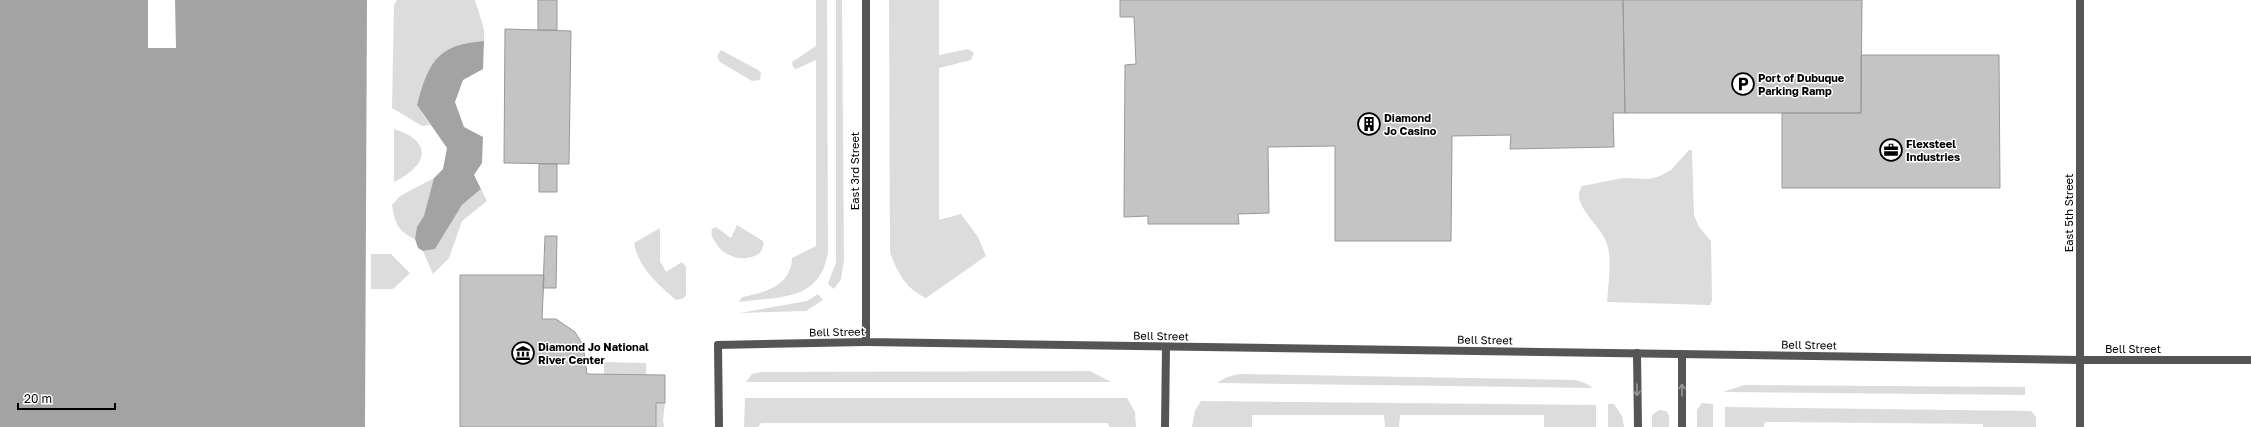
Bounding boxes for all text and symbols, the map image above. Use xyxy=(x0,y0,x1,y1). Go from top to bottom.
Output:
parking icon: Port of Dubuque Parking Ramp xyxy=(1730,71,1756,97)
place label: Port of Dubuque Parking Ramp xyxy=(1758,71,1845,97)
building icon: Diamond Jo Casino xyxy=(1356,111,1382,137)
place label: Diamond Jo Casino xyxy=(1384,111,1437,137)
street label: East 3rd Street xyxy=(848,132,861,210)
office icon: Flexsteel Industries xyxy=(1878,137,1904,163)
place label: Flexsteel Industries xyxy=(1906,137,1960,163)
street label: East 5th Street xyxy=(2062,174,2075,252)
street label: Bell Street xyxy=(809,325,865,338)
street label: Bell Street xyxy=(1133,329,1189,342)
street label: Bell Street xyxy=(1457,333,1513,346)
street label: Bell Street xyxy=(1781,338,1837,351)
museum icon: Diamond Jo National River Center xyxy=(510,340,536,366)
place label: Diamond Jo National River Center xyxy=(538,340,649,366)
street label: Bell Street xyxy=(2105,342,2161,355)
one-way arrow xyxy=(1634,383,1641,396)
one-way arrow xyxy=(1678,384,1686,397)
scale bar xyxy=(18,385,115,411)
text: 20 m xyxy=(24,391,52,406)

